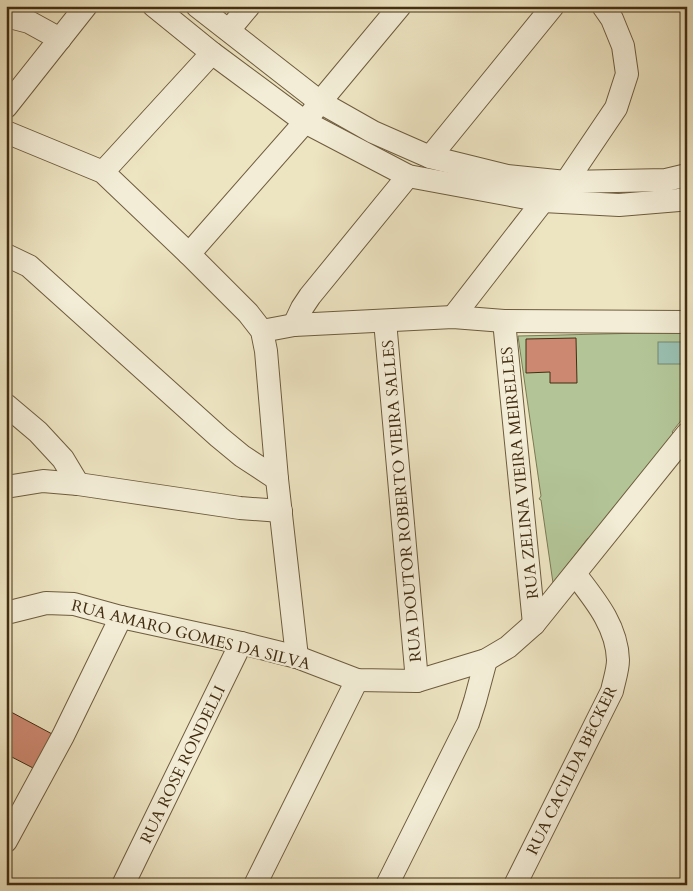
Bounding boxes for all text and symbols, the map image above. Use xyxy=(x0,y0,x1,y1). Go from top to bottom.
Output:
street label: RUA DOUTOR ROBERTO VIEIRA SALLES xyxy=(377,339,427,663)
street label: RUA ZELINA VIEIRA MEIRELLES xyxy=(496,346,544,600)
street label: RUA AMARO GOMES DA SILVA xyxy=(69,595,313,676)
street label: RUA ROSE RONDELLI xyxy=(135,682,231,847)
street label: RUA CACILDA BECKER xyxy=(521,682,622,859)

